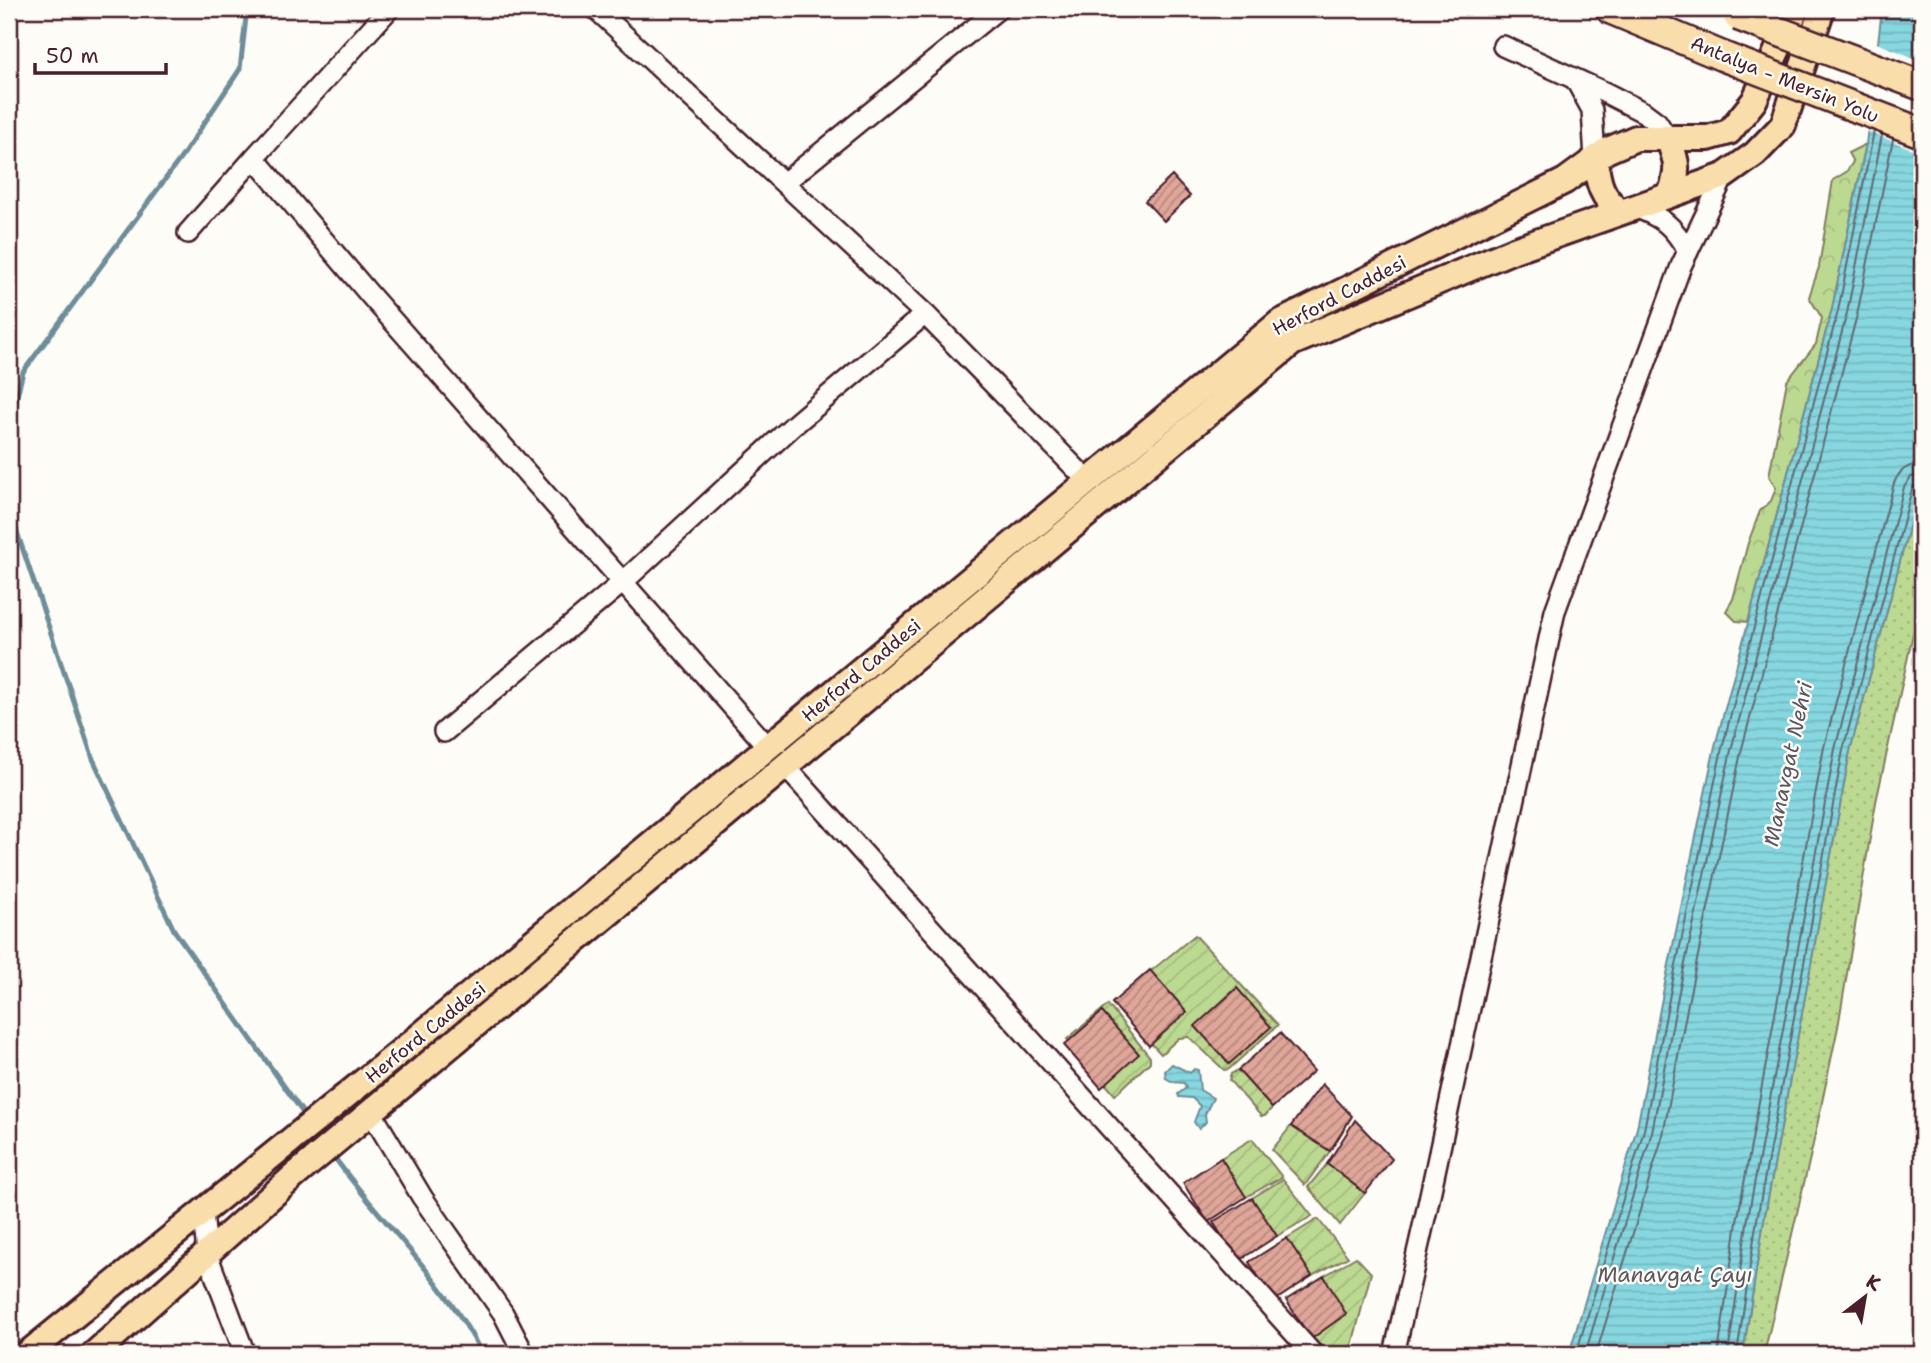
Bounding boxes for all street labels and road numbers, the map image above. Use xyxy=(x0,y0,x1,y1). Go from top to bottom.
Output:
street label: Antalya - Mersin Yolu xyxy=(1687,30,1883,129)
street label: Herford Caddesi xyxy=(1268,250,1411,341)
street label: Herford Caddesi xyxy=(796,613,926,728)
street label: Herford Caddesi xyxy=(360,976,491,1089)

